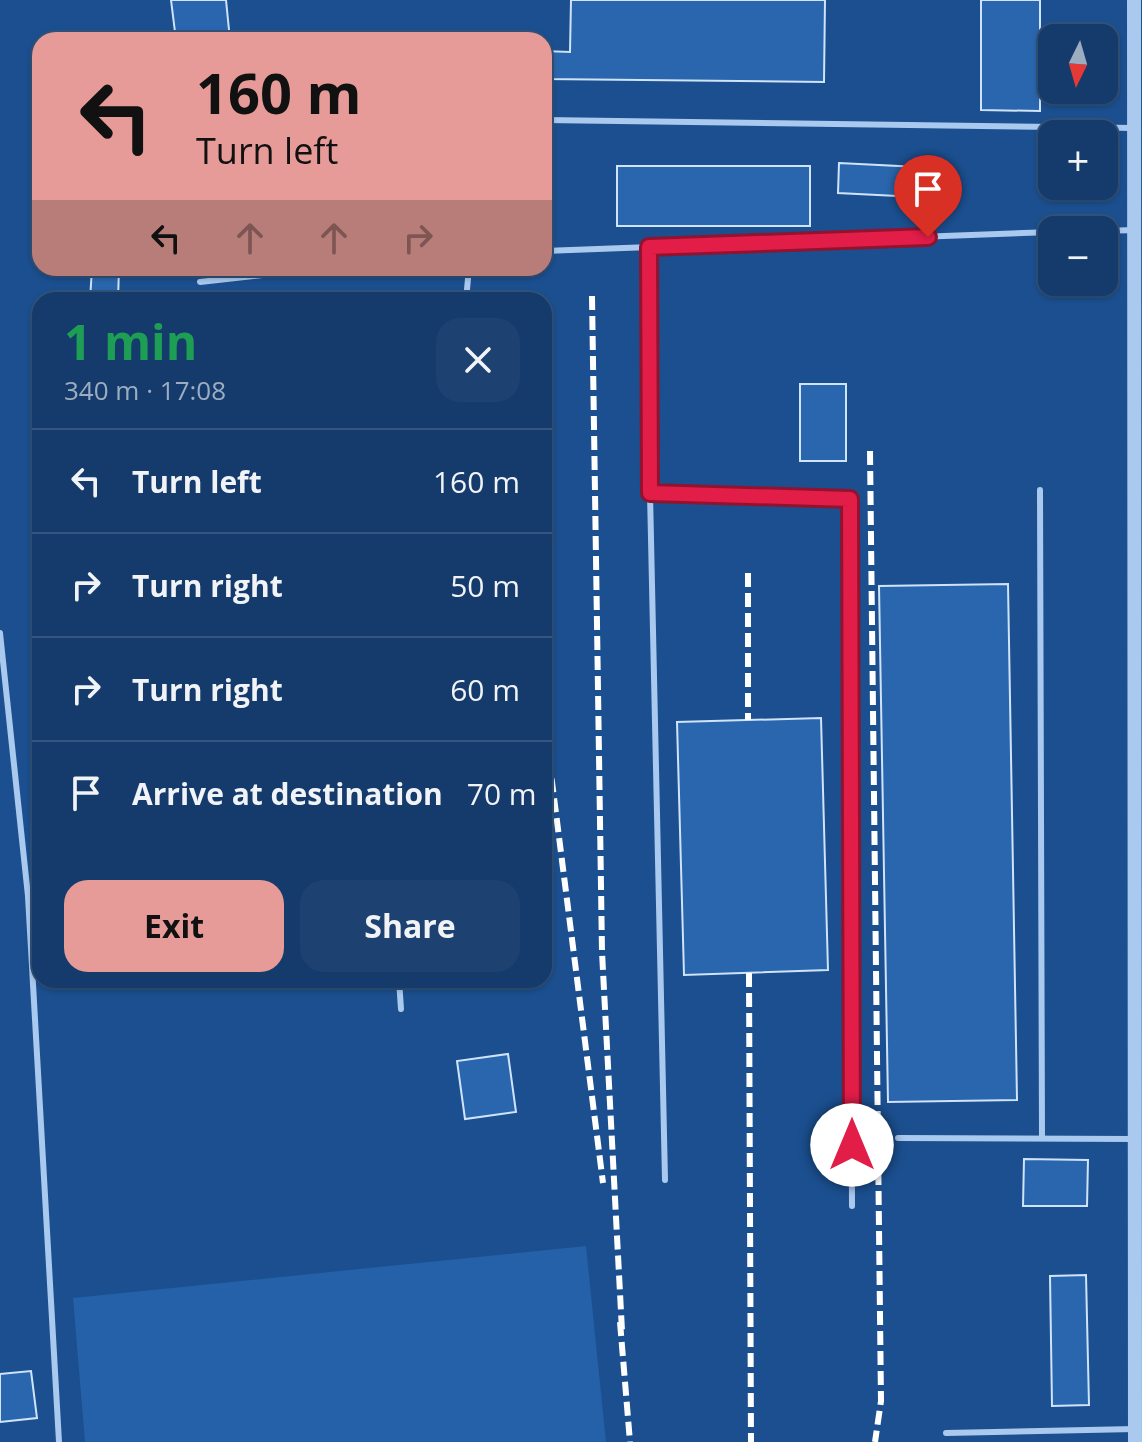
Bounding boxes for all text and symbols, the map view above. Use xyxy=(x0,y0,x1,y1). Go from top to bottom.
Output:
north arrow xyxy=(1038,24,1118,104)
map controls xyxy=(1038,24,1118,296)
text: 160 m xyxy=(196,54,362,130)
icon: left xyxy=(64,64,168,168)
button: + xyxy=(1038,120,1118,200)
text: Turn left xyxy=(196,126,338,175)
pin xyxy=(894,155,962,237)
icon: arrive xyxy=(906,167,950,211)
icon: left xyxy=(144,216,188,260)
icon: ahead xyxy=(228,216,272,260)
icon: ahead xyxy=(312,216,356,260)
icon: right xyxy=(396,216,440,260)
button: − xyxy=(1038,216,1118,296)
text: 1 min xyxy=(64,309,197,374)
button: close xyxy=(436,318,520,402)
text: 340 m · 17:08 xyxy=(64,372,226,408)
icon: left xyxy=(64,459,108,503)
text: Turn left xyxy=(132,461,262,502)
text: 160 m xyxy=(433,461,520,502)
icon: right xyxy=(64,563,108,607)
text: Turn right xyxy=(132,565,283,606)
text: 50 m xyxy=(450,565,520,606)
icon: right xyxy=(64,667,108,711)
text: Turn right xyxy=(132,669,283,710)
text: 60 m xyxy=(450,669,520,710)
icon: arrive xyxy=(64,771,108,815)
text: Arrive at destination xyxy=(132,773,443,814)
text: 70 m xyxy=(467,773,537,814)
button: Exit xyxy=(64,880,284,972)
button: Share xyxy=(300,880,520,972)
position arrow xyxy=(810,1103,894,1187)

